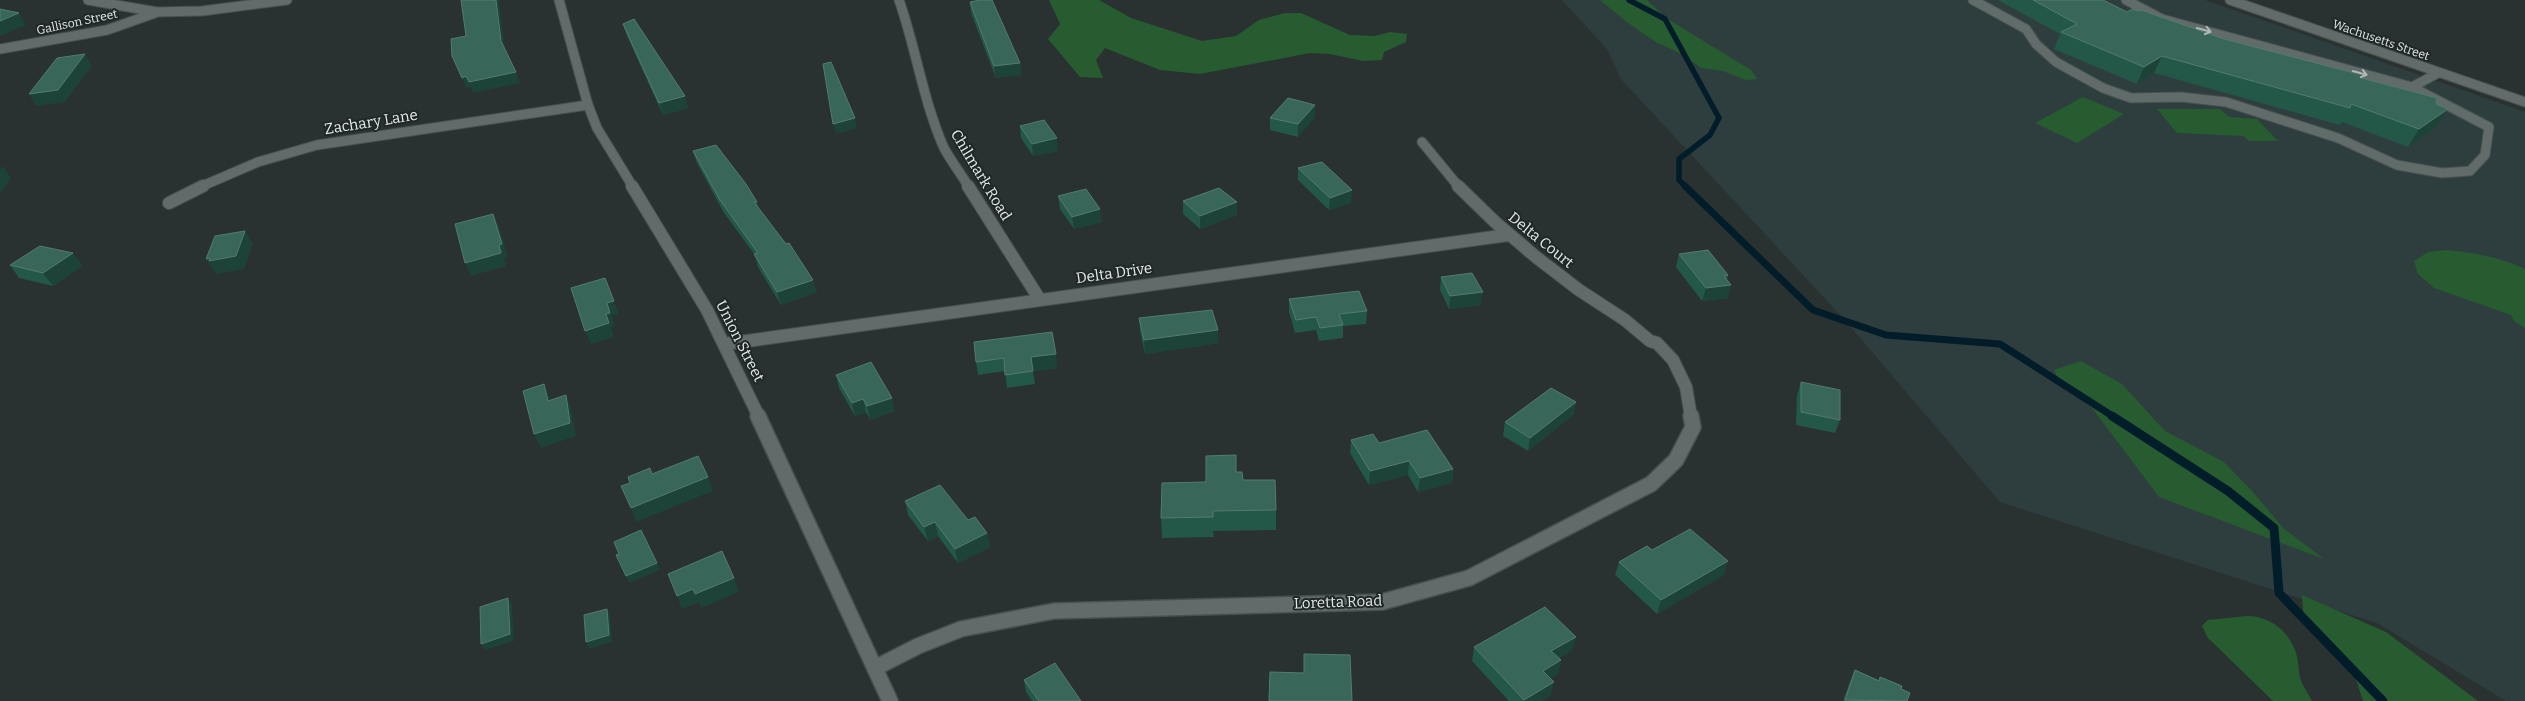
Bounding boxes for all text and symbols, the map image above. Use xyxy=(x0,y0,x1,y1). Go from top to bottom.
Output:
street label: Gallison Street xyxy=(35,6,119,37)
street label: Wachusetts Street xyxy=(2331,17,2432,63)
one-way arrow xyxy=(2195,26,2211,36)
one-way arrow xyxy=(2352,69,2368,79)
street label: Zachary Lane xyxy=(323,106,419,138)
street label: Chilmark Road xyxy=(947,126,1015,224)
street label: Delta Court xyxy=(1505,208,1578,272)
street label: Delta Drive xyxy=(1075,259,1153,287)
street label: Union Street xyxy=(712,297,768,385)
street label: Loretta Road xyxy=(1294,591,1383,613)

